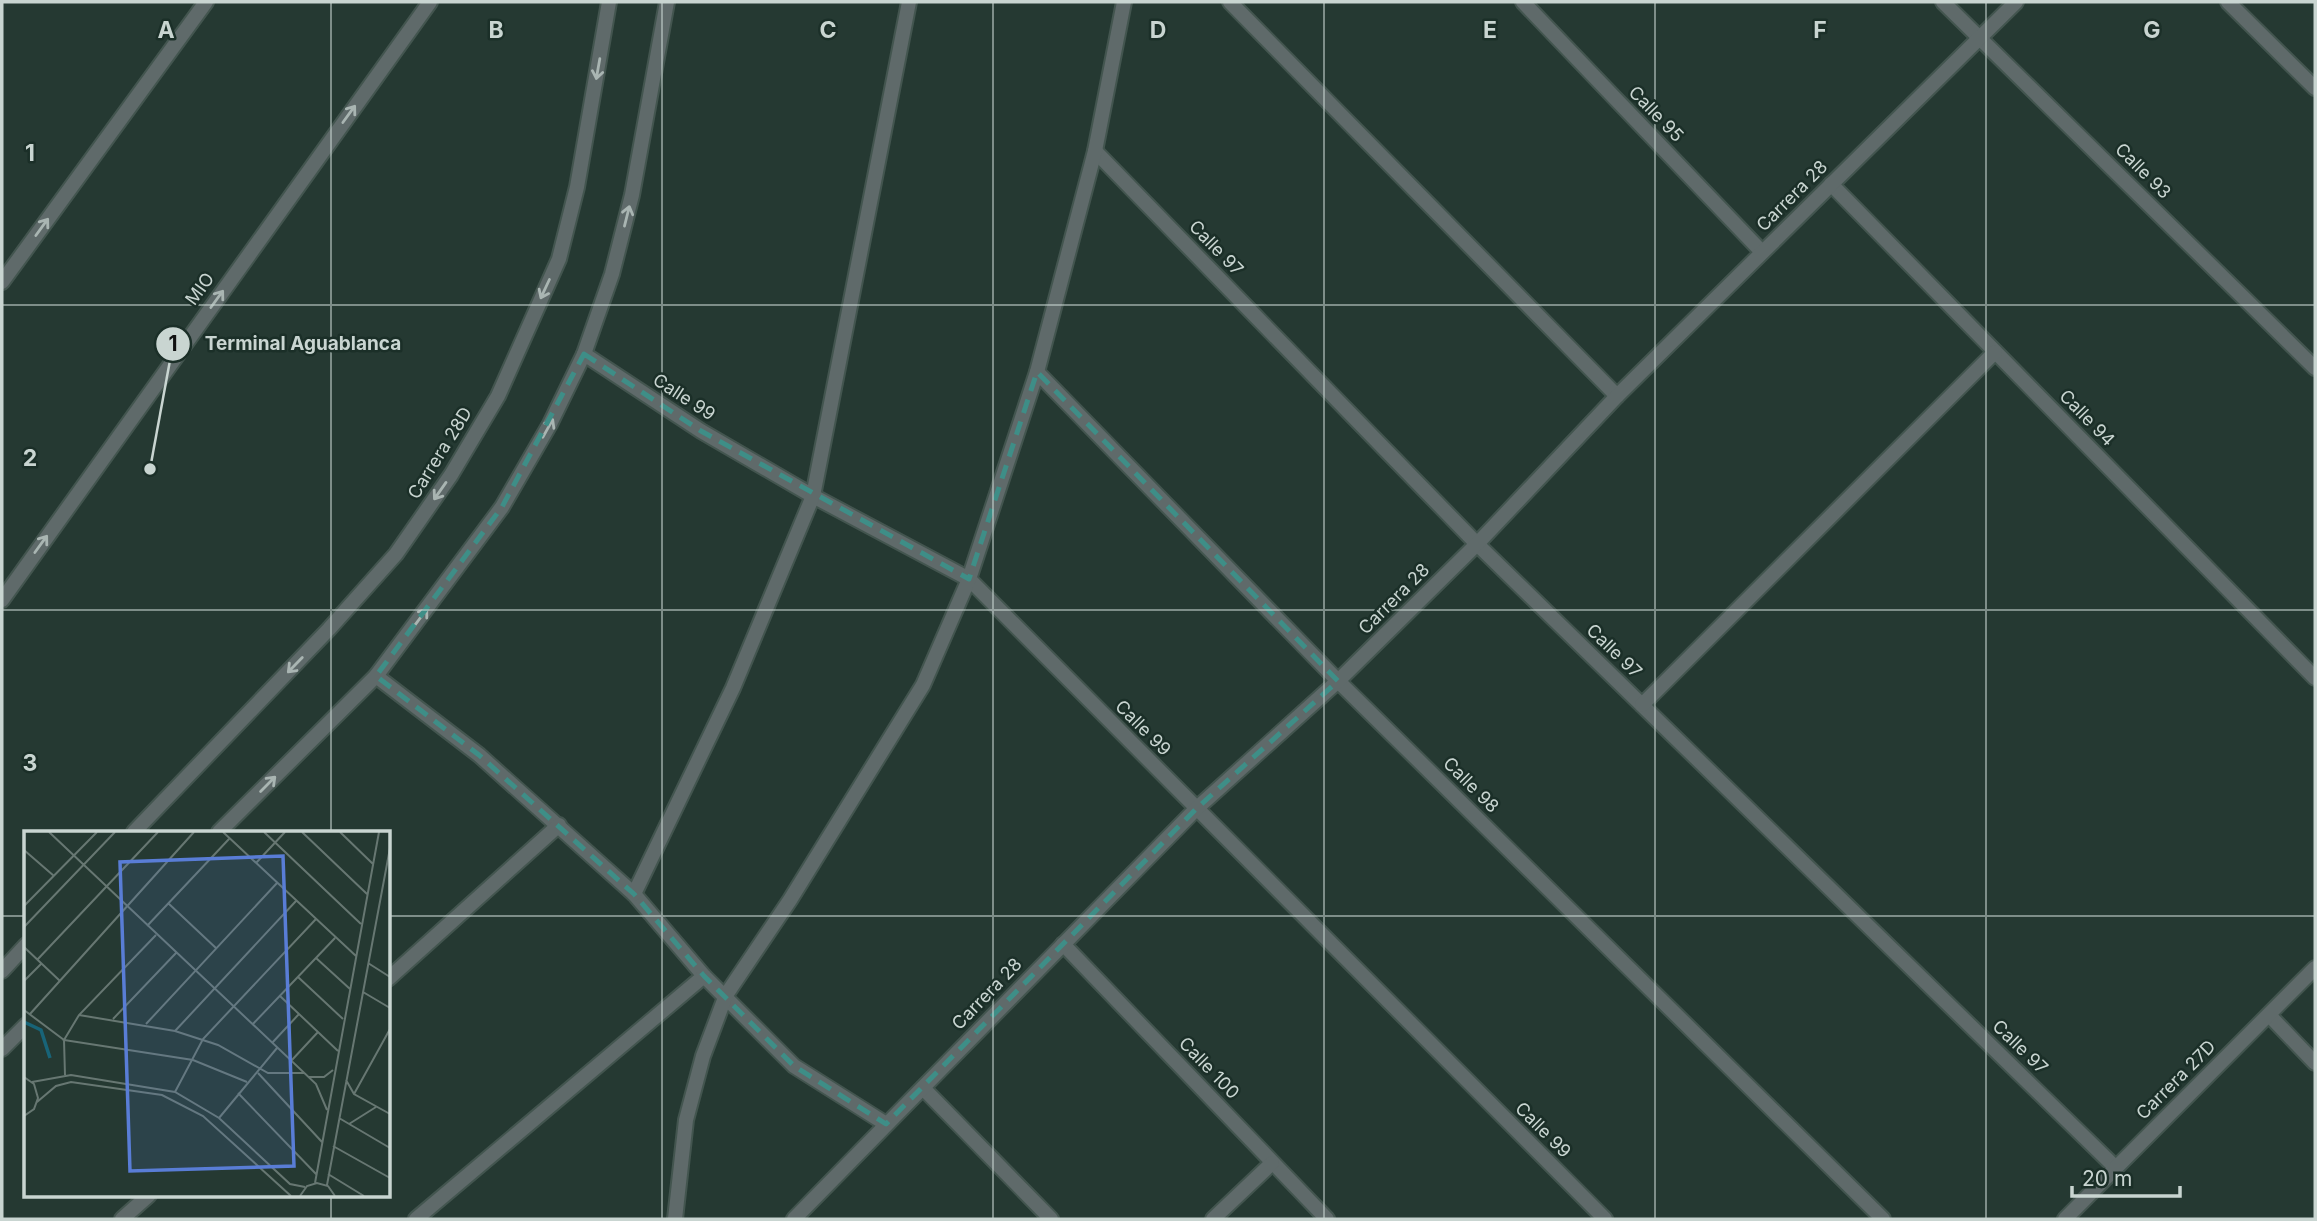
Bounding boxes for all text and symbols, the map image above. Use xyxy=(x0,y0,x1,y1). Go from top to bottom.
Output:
text: A xyxy=(157,16,175,44)
text: B xyxy=(488,16,504,44)
text: C xyxy=(819,16,837,44)
text: D xyxy=(1150,16,1166,44)
text: E xyxy=(1483,16,1497,44)
text: F xyxy=(1813,16,1827,44)
text: G xyxy=(2143,16,2161,44)
one-way arrow xyxy=(590,57,604,80)
street label: Calle 95 xyxy=(1625,81,1688,146)
one-way arrow xyxy=(342,105,356,124)
text: 1 xyxy=(25,139,35,167)
street label: Calle 93 xyxy=(2111,139,2175,203)
street label: Carrera 28 xyxy=(1752,156,1831,235)
one-way arrow xyxy=(621,205,634,228)
street label: Calle 97 xyxy=(1185,216,1248,280)
one-way arrow xyxy=(35,218,49,237)
street label: MIO xyxy=(181,268,218,309)
one-way arrow xyxy=(538,278,551,299)
one-way arrow xyxy=(210,290,224,309)
callout: Terminal Aguablanca xyxy=(156,324,415,364)
text: 1 xyxy=(168,331,178,356)
text: Terminal Aguablanca xyxy=(205,332,401,355)
street label: Calle 99 xyxy=(649,369,719,424)
street label: Calle 94 xyxy=(2055,385,2119,450)
street label: Carrera 28D xyxy=(403,403,476,503)
one-way arrow xyxy=(541,419,555,439)
text: 2 xyxy=(23,444,37,472)
one-way arrow xyxy=(433,480,447,500)
one-way arrow xyxy=(34,535,49,554)
street label: Carrera 28 xyxy=(1354,559,1433,638)
one-way arrow xyxy=(413,608,428,626)
street label: Calle 97 xyxy=(1582,619,1646,682)
one-way arrow xyxy=(286,656,303,673)
street label: Calle 99 xyxy=(1111,696,1175,760)
text: 3 xyxy=(23,749,37,777)
street label: Calle 98 xyxy=(1439,753,1503,817)
one-way arrow xyxy=(259,776,276,793)
inset map xyxy=(24,831,390,1196)
street label: Carrera 28 xyxy=(947,953,1026,1034)
street label: Calle 97 xyxy=(1988,1015,2052,1078)
street label: Calle 100 xyxy=(1175,1032,1244,1103)
street label: Carrera 27D xyxy=(2132,1036,2220,1124)
street label: Calle 99 xyxy=(1511,1098,1575,1162)
scale bar xyxy=(2072,1154,2180,1198)
text: 20 m xyxy=(2082,1166,2132,1191)

